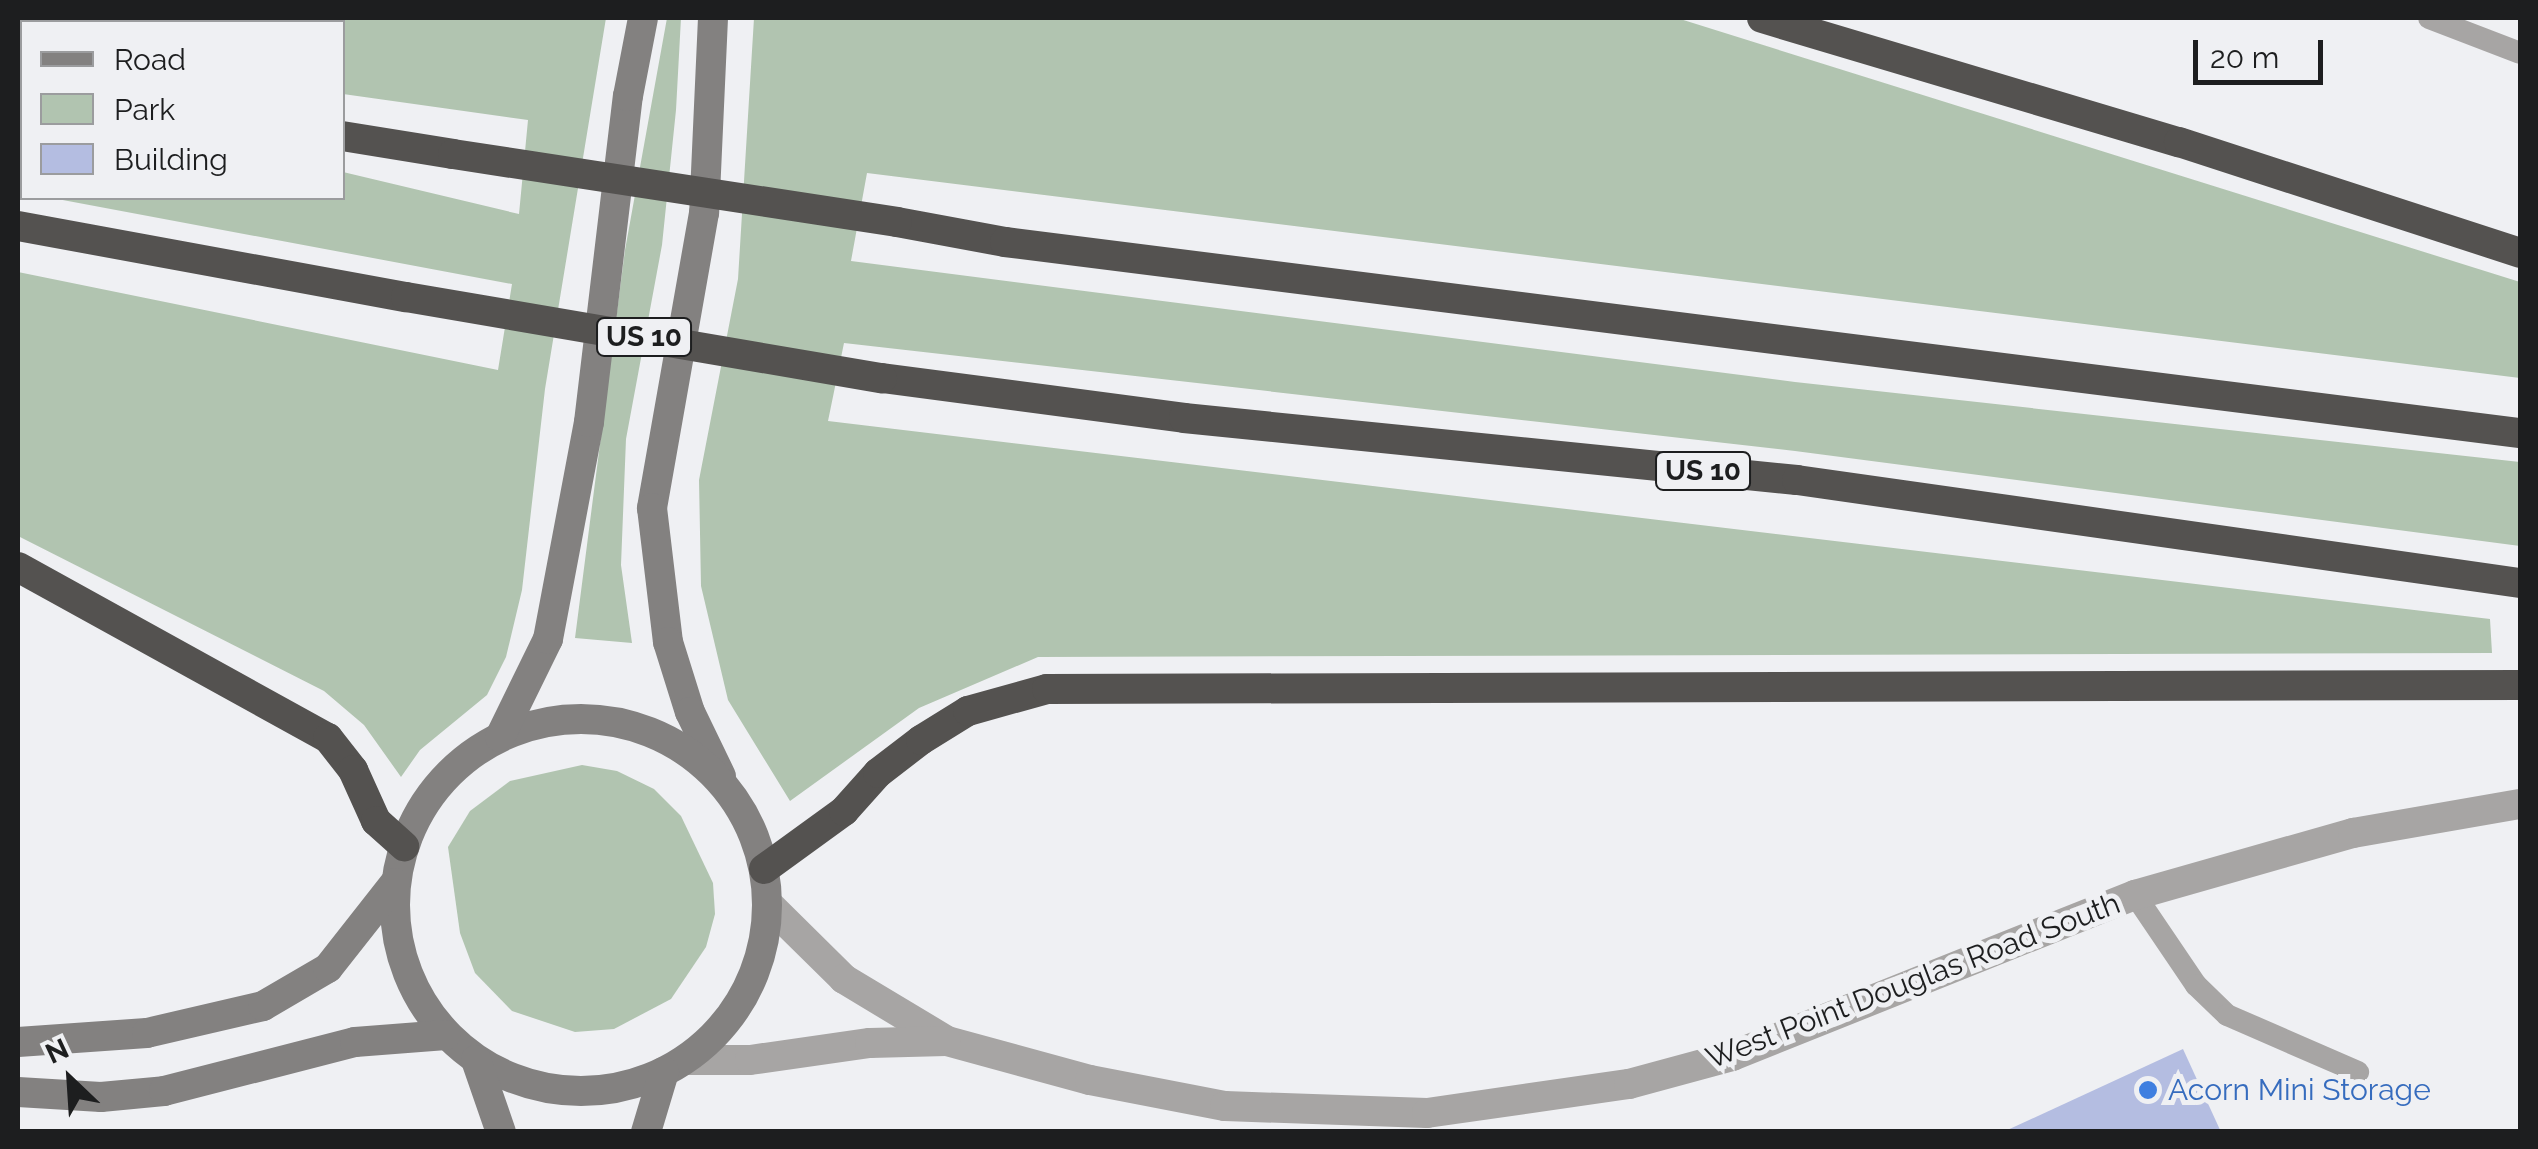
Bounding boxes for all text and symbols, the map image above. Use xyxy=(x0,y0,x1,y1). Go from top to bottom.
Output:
legend xyxy=(20,20,345,200)
scale bar xyxy=(2198,20,2328,82)
text: 20 m xyxy=(2210,40,2279,75)
text: Road xyxy=(114,42,186,77)
text: Park xyxy=(114,92,175,127)
text: Building xyxy=(114,142,228,177)
road number: US 10 xyxy=(594,314,694,360)
road number: US 10 xyxy=(1653,448,1753,494)
street label: West Point Douglas Road South xyxy=(1701,885,2125,1077)
north arrow xyxy=(20,1029,120,1129)
text: N xyxy=(40,1032,74,1071)
place label: Acorn Mini Storage xyxy=(2168,1072,2431,1108)
marker: Acorn Mini Storage xyxy=(2137,1079,2159,1101)

